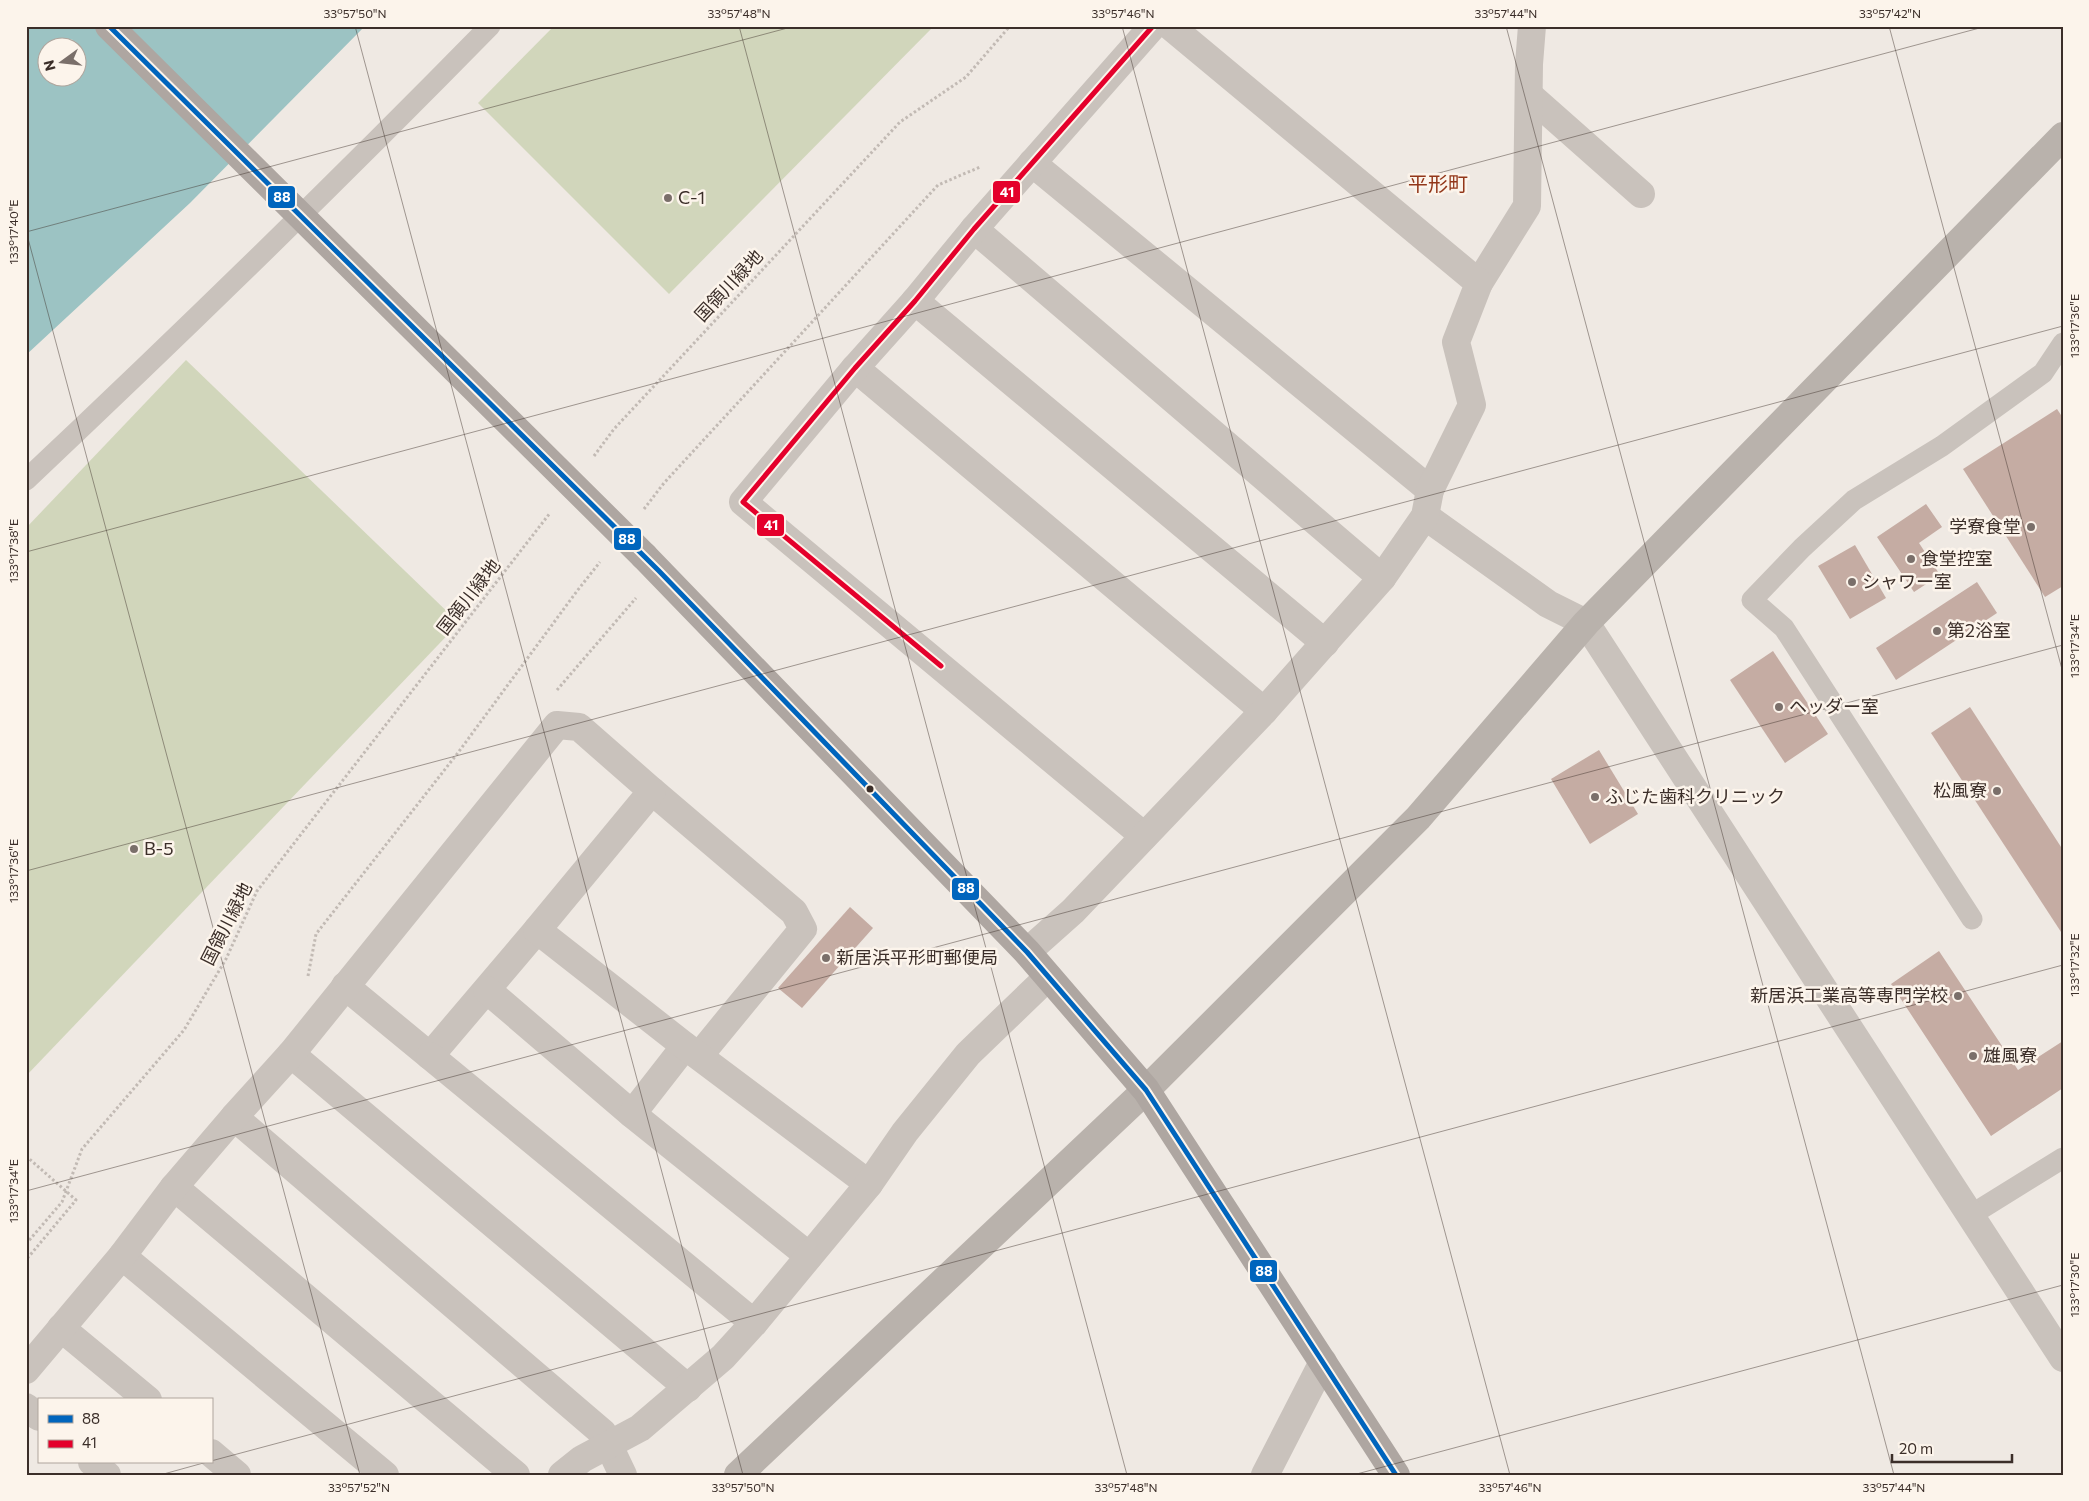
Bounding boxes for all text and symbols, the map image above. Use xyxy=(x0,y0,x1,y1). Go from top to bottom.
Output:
text: 33°57'50"N xyxy=(323,6,387,20)
text: 33°57'48"N xyxy=(708,6,770,20)
text: 33°57'46"N xyxy=(1092,6,1154,20)
text: 33°57'44"N xyxy=(1475,6,1537,20)
text: 33°57'42"N xyxy=(1859,6,1921,20)
north arrow xyxy=(38,38,88,88)
text: N xyxy=(39,58,59,73)
district label: 平形町 xyxy=(1408,171,1468,195)
line badge: 41 xyxy=(992,180,1021,204)
text: 41 xyxy=(1000,183,1014,200)
line badge: 88 xyxy=(267,185,296,209)
place label: C-1 xyxy=(678,186,705,208)
text: 88 xyxy=(273,188,291,205)
marker: C-1 xyxy=(662,192,674,204)
text: 133°17'40"E xyxy=(6,200,20,264)
street label: 国領川緑地 xyxy=(690,245,767,326)
text: 133°17'36"E xyxy=(2067,294,2081,358)
line badge: 41 xyxy=(756,513,785,537)
place label: 学寮食堂 xyxy=(1949,515,2021,537)
text: 41 xyxy=(764,516,778,533)
text: 133°17'38"E xyxy=(6,519,20,583)
marker: 学寮食堂 xyxy=(2025,521,2037,533)
line badge: 88 xyxy=(613,527,642,551)
text: 88 xyxy=(618,530,636,547)
place label: 食堂控室 xyxy=(1921,547,1993,569)
marker: 食堂控室 xyxy=(1905,553,1917,565)
street label: 国領川緑地 xyxy=(432,554,505,639)
place label: シャワー室 xyxy=(1862,570,1952,592)
marker: シャワー室 xyxy=(1846,576,1858,588)
text: 133°17'34"E xyxy=(2067,614,2081,678)
place label: 第2浴室 xyxy=(1947,619,2011,641)
marker: 第2浴室 xyxy=(1931,625,1943,637)
place label: ヘッダー室 xyxy=(1789,695,1879,717)
marker: ヘッダー室 xyxy=(1773,701,1785,713)
place label: 松風寮 xyxy=(1933,779,1987,801)
unlabelled marker xyxy=(865,784,875,794)
place label: ふじた歯科クリニック xyxy=(1605,785,1785,807)
marker: 松風寮 xyxy=(1991,785,2003,797)
marker: ふじた歯科クリニック xyxy=(1589,791,1601,803)
place label: B-5 xyxy=(144,837,174,859)
text: 133°17'36"E xyxy=(6,839,20,903)
marker: B-5 xyxy=(128,843,140,855)
line badge: 88 xyxy=(951,877,980,901)
street label: 国領川緑地 xyxy=(196,878,256,969)
text: 88 xyxy=(957,879,975,896)
text: 133°17'32"E xyxy=(2067,933,2081,997)
place label: 新居浜平形町郵便局 xyxy=(836,946,998,968)
marker: 新居浜平形町郵便局 xyxy=(820,952,832,964)
place label: 新居浜工業高等専門学校 xyxy=(1750,984,1948,1006)
marker: 新居浜工業高等専門学校 xyxy=(1952,990,1964,1002)
place label: 雄風寮 xyxy=(1983,1044,2037,1066)
marker: 雄風寮 xyxy=(1967,1050,1979,1062)
text: 133°17'34"E xyxy=(6,1159,20,1223)
text: 133°17'30"E xyxy=(2067,1253,2081,1317)
line badge: 88 xyxy=(1249,1259,1278,1283)
text: 88 xyxy=(1255,1262,1273,1279)
legend xyxy=(38,1398,212,1464)
text: 88 xyxy=(82,1409,100,1427)
scale bar xyxy=(1892,1431,2012,1463)
text: 41 xyxy=(82,1433,97,1451)
text: 20 m xyxy=(1899,1439,1933,1457)
text: 33°57'52"N xyxy=(328,1480,390,1494)
text: 33°57'50"N xyxy=(711,1480,775,1494)
text: 33°57'48"N xyxy=(1095,1480,1157,1494)
text: 33°57'46"N xyxy=(1479,1480,1541,1494)
text: 33°57'44"N xyxy=(1863,1480,1925,1494)

